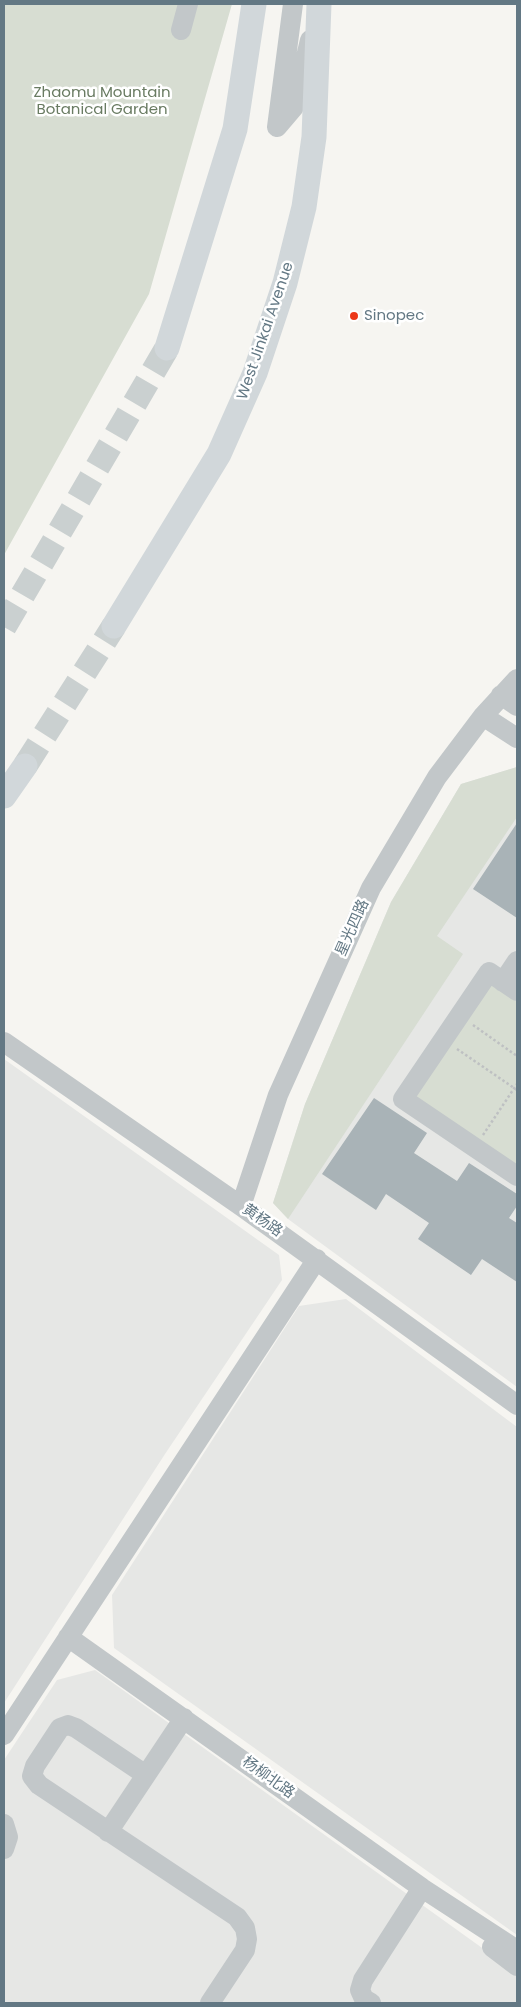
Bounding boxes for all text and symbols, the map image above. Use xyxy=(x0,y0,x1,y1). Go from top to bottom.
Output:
park label: Zhaomu Mountain Botanical Garden xyxy=(33,84,171,119)
street label: West Jinkai Avenue xyxy=(234,260,298,402)
place label: Sinopec xyxy=(364,307,424,325)
marker: Sinopec xyxy=(348,310,360,322)
street label: 星光四路 xyxy=(333,897,373,959)
street label: 黄杨路 xyxy=(238,1201,286,1241)
street label: 杨柳北路 xyxy=(238,1753,298,1803)

